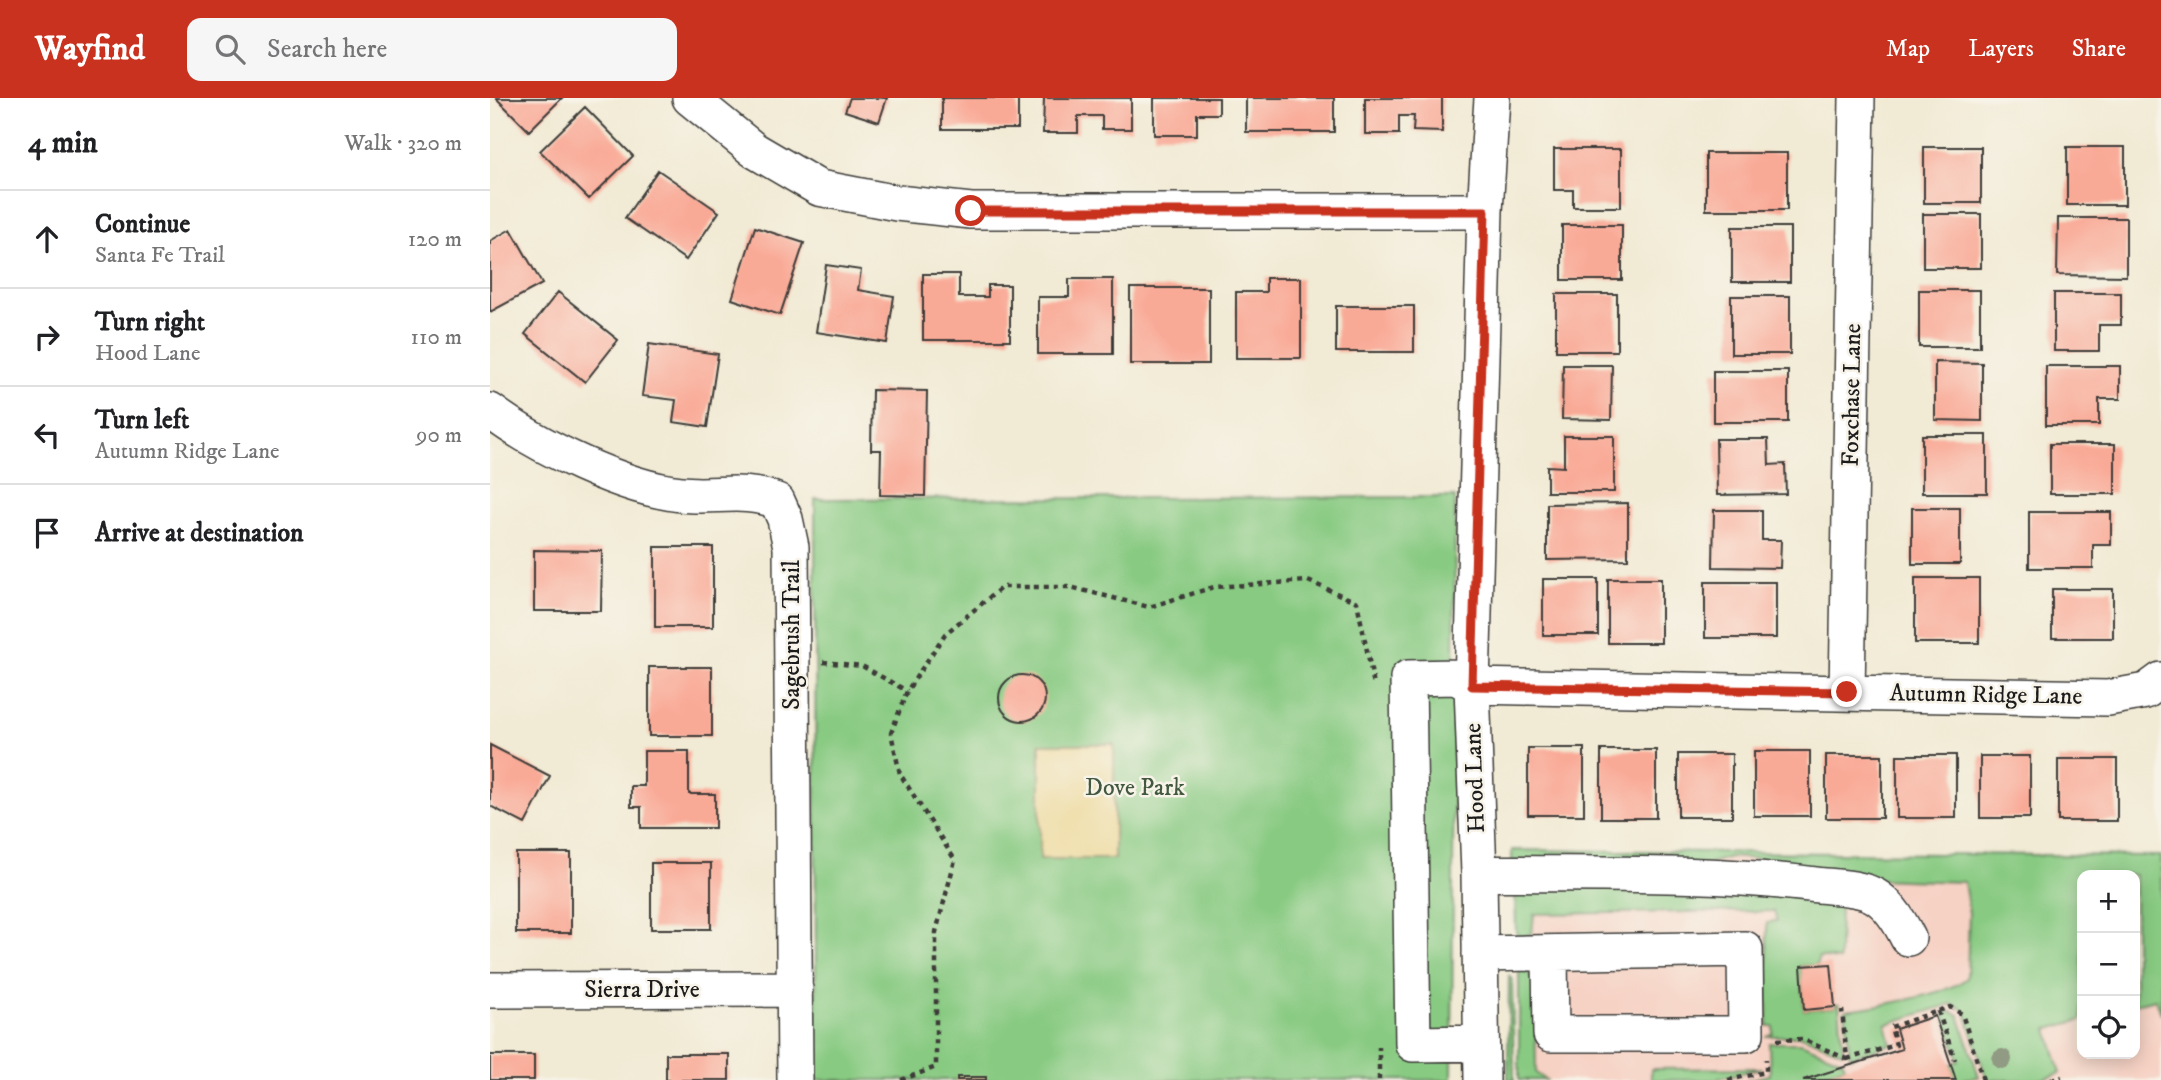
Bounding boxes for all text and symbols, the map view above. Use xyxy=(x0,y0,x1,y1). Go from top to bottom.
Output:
search box xyxy=(187,18,677,81)
text: Wayfind xyxy=(35,29,145,70)
icon: search xyxy=(211,30,249,68)
text: Search here xyxy=(267,33,387,66)
text: Map xyxy=(1886,34,1930,64)
text: Layers xyxy=(1968,34,2034,64)
text: Share xyxy=(2072,34,2126,64)
text: 4 min xyxy=(28,125,98,162)
text: Walk · 320 m xyxy=(344,129,462,158)
route start xyxy=(955,195,986,226)
text: Continue xyxy=(95,208,190,241)
icon: ahead xyxy=(28,220,66,258)
text: 120 m xyxy=(408,225,462,254)
text: Santa Fe Trail xyxy=(95,241,225,270)
text: Turn right xyxy=(95,306,205,339)
icon: right xyxy=(28,318,66,356)
text: 110 m xyxy=(411,323,462,352)
street label: Foxchase Lane xyxy=(1836,323,1868,467)
text: Hood Lane xyxy=(95,339,201,368)
text: Turn left xyxy=(95,404,189,437)
icon: left xyxy=(28,416,66,454)
text: 90 m xyxy=(416,421,462,450)
text: Autumn Ridge Lane xyxy=(95,437,280,466)
icon: arrive xyxy=(28,514,66,552)
text: Arrive at destination xyxy=(95,517,304,550)
street label: Sagebrush Trail xyxy=(777,559,807,710)
route end xyxy=(1831,676,1862,707)
street label: Autumn Ridge Lane xyxy=(1889,678,2083,712)
street label: Hood Lane xyxy=(1458,722,1492,834)
park label: Dove Park xyxy=(1085,773,1185,803)
map controls xyxy=(2077,870,2140,1059)
button: + xyxy=(2077,870,2140,933)
button: − xyxy=(2077,933,2140,996)
street label: Sierra Drive xyxy=(584,975,700,1005)
button: locate xyxy=(2077,996,2140,1059)

